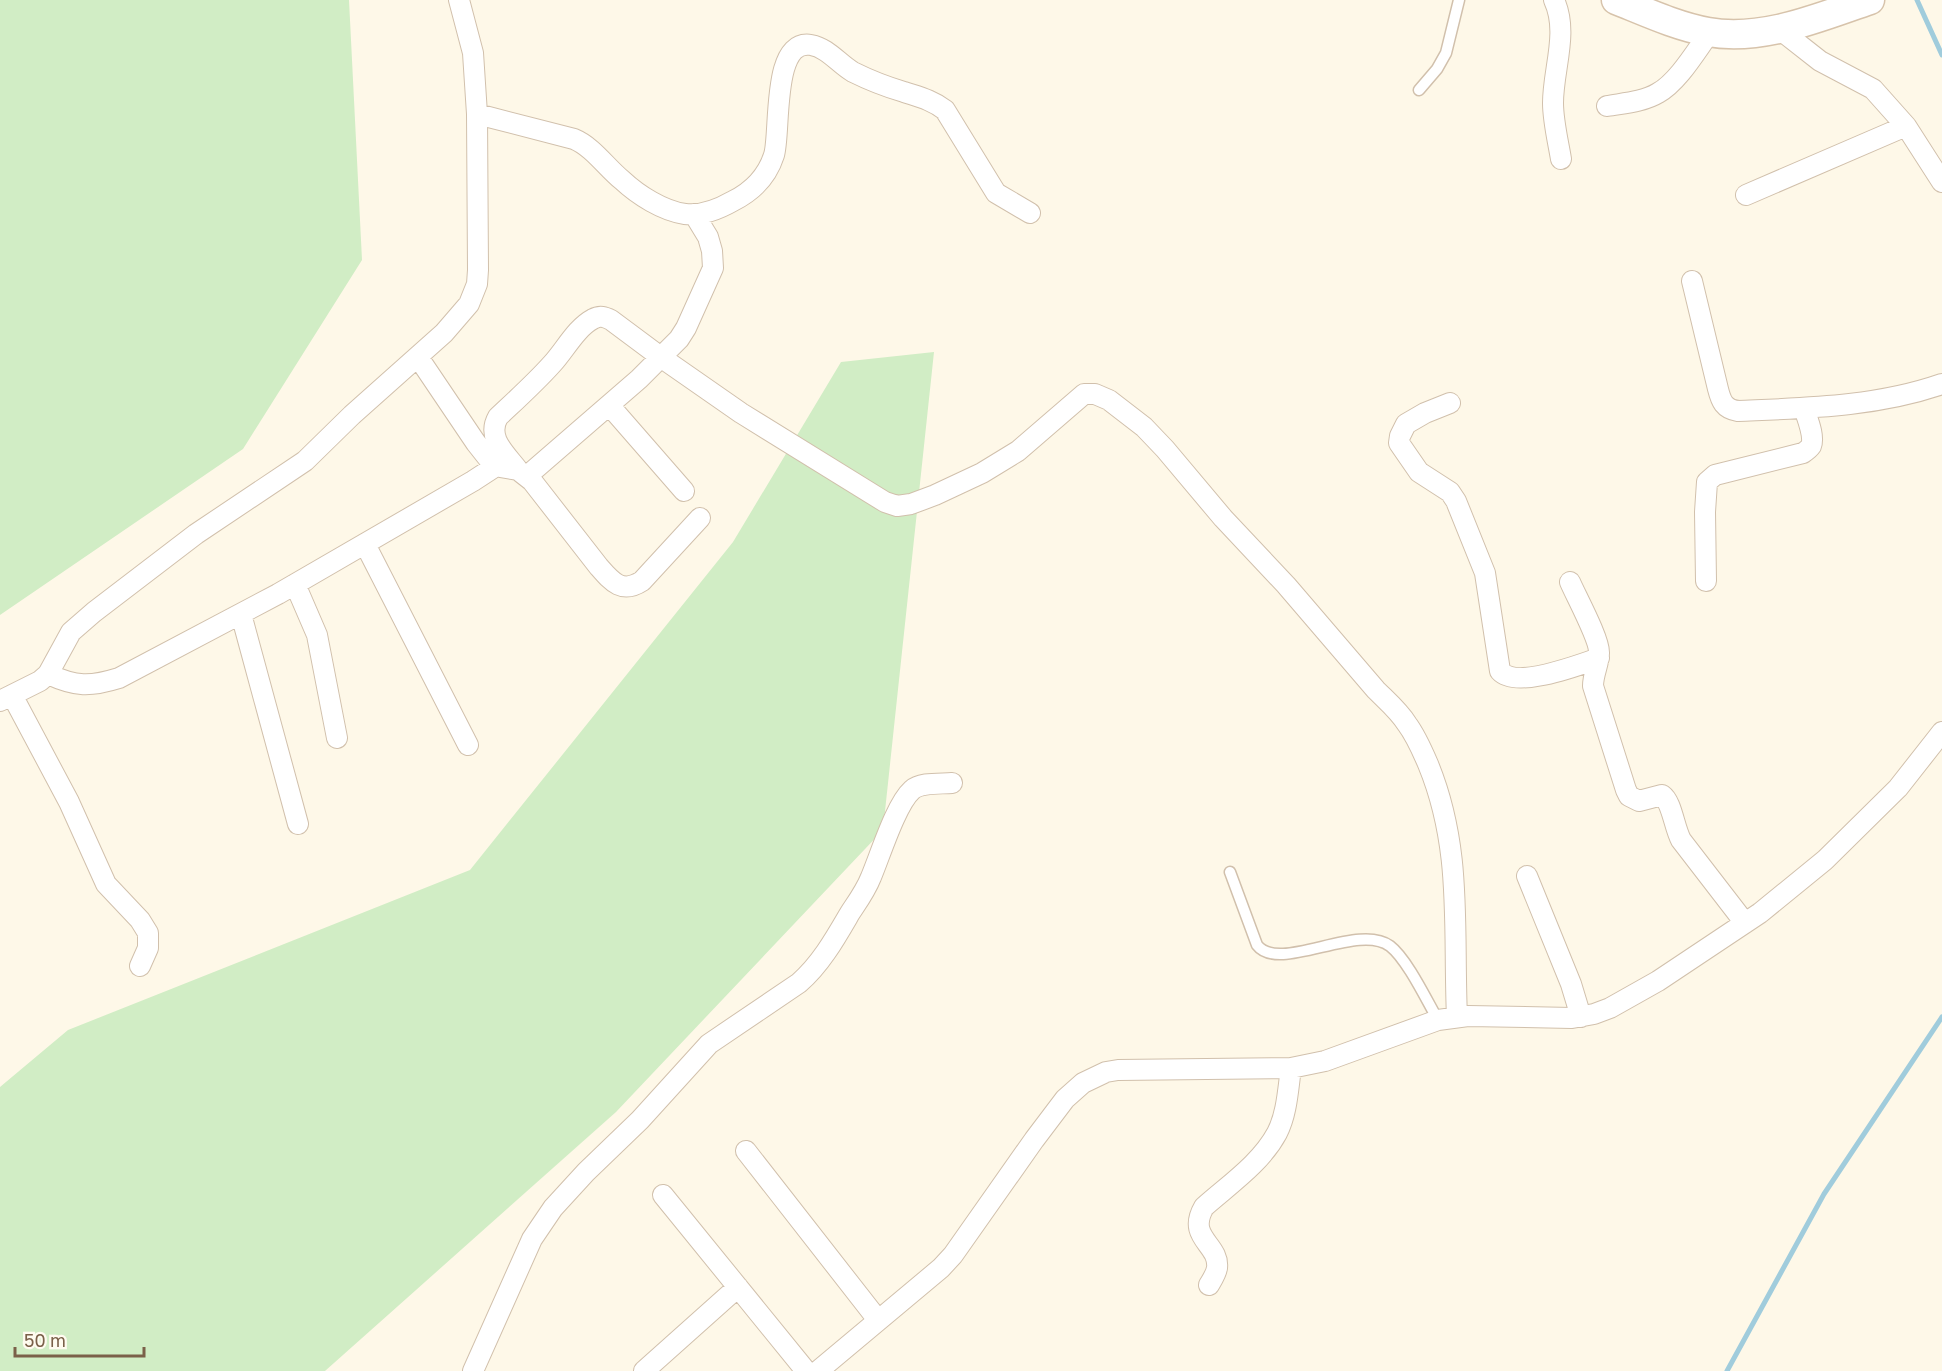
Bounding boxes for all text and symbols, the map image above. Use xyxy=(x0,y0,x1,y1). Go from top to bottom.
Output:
scale bar xyxy=(15,1320,144,1358)
text: 50 m xyxy=(24,1329,66,1351)

